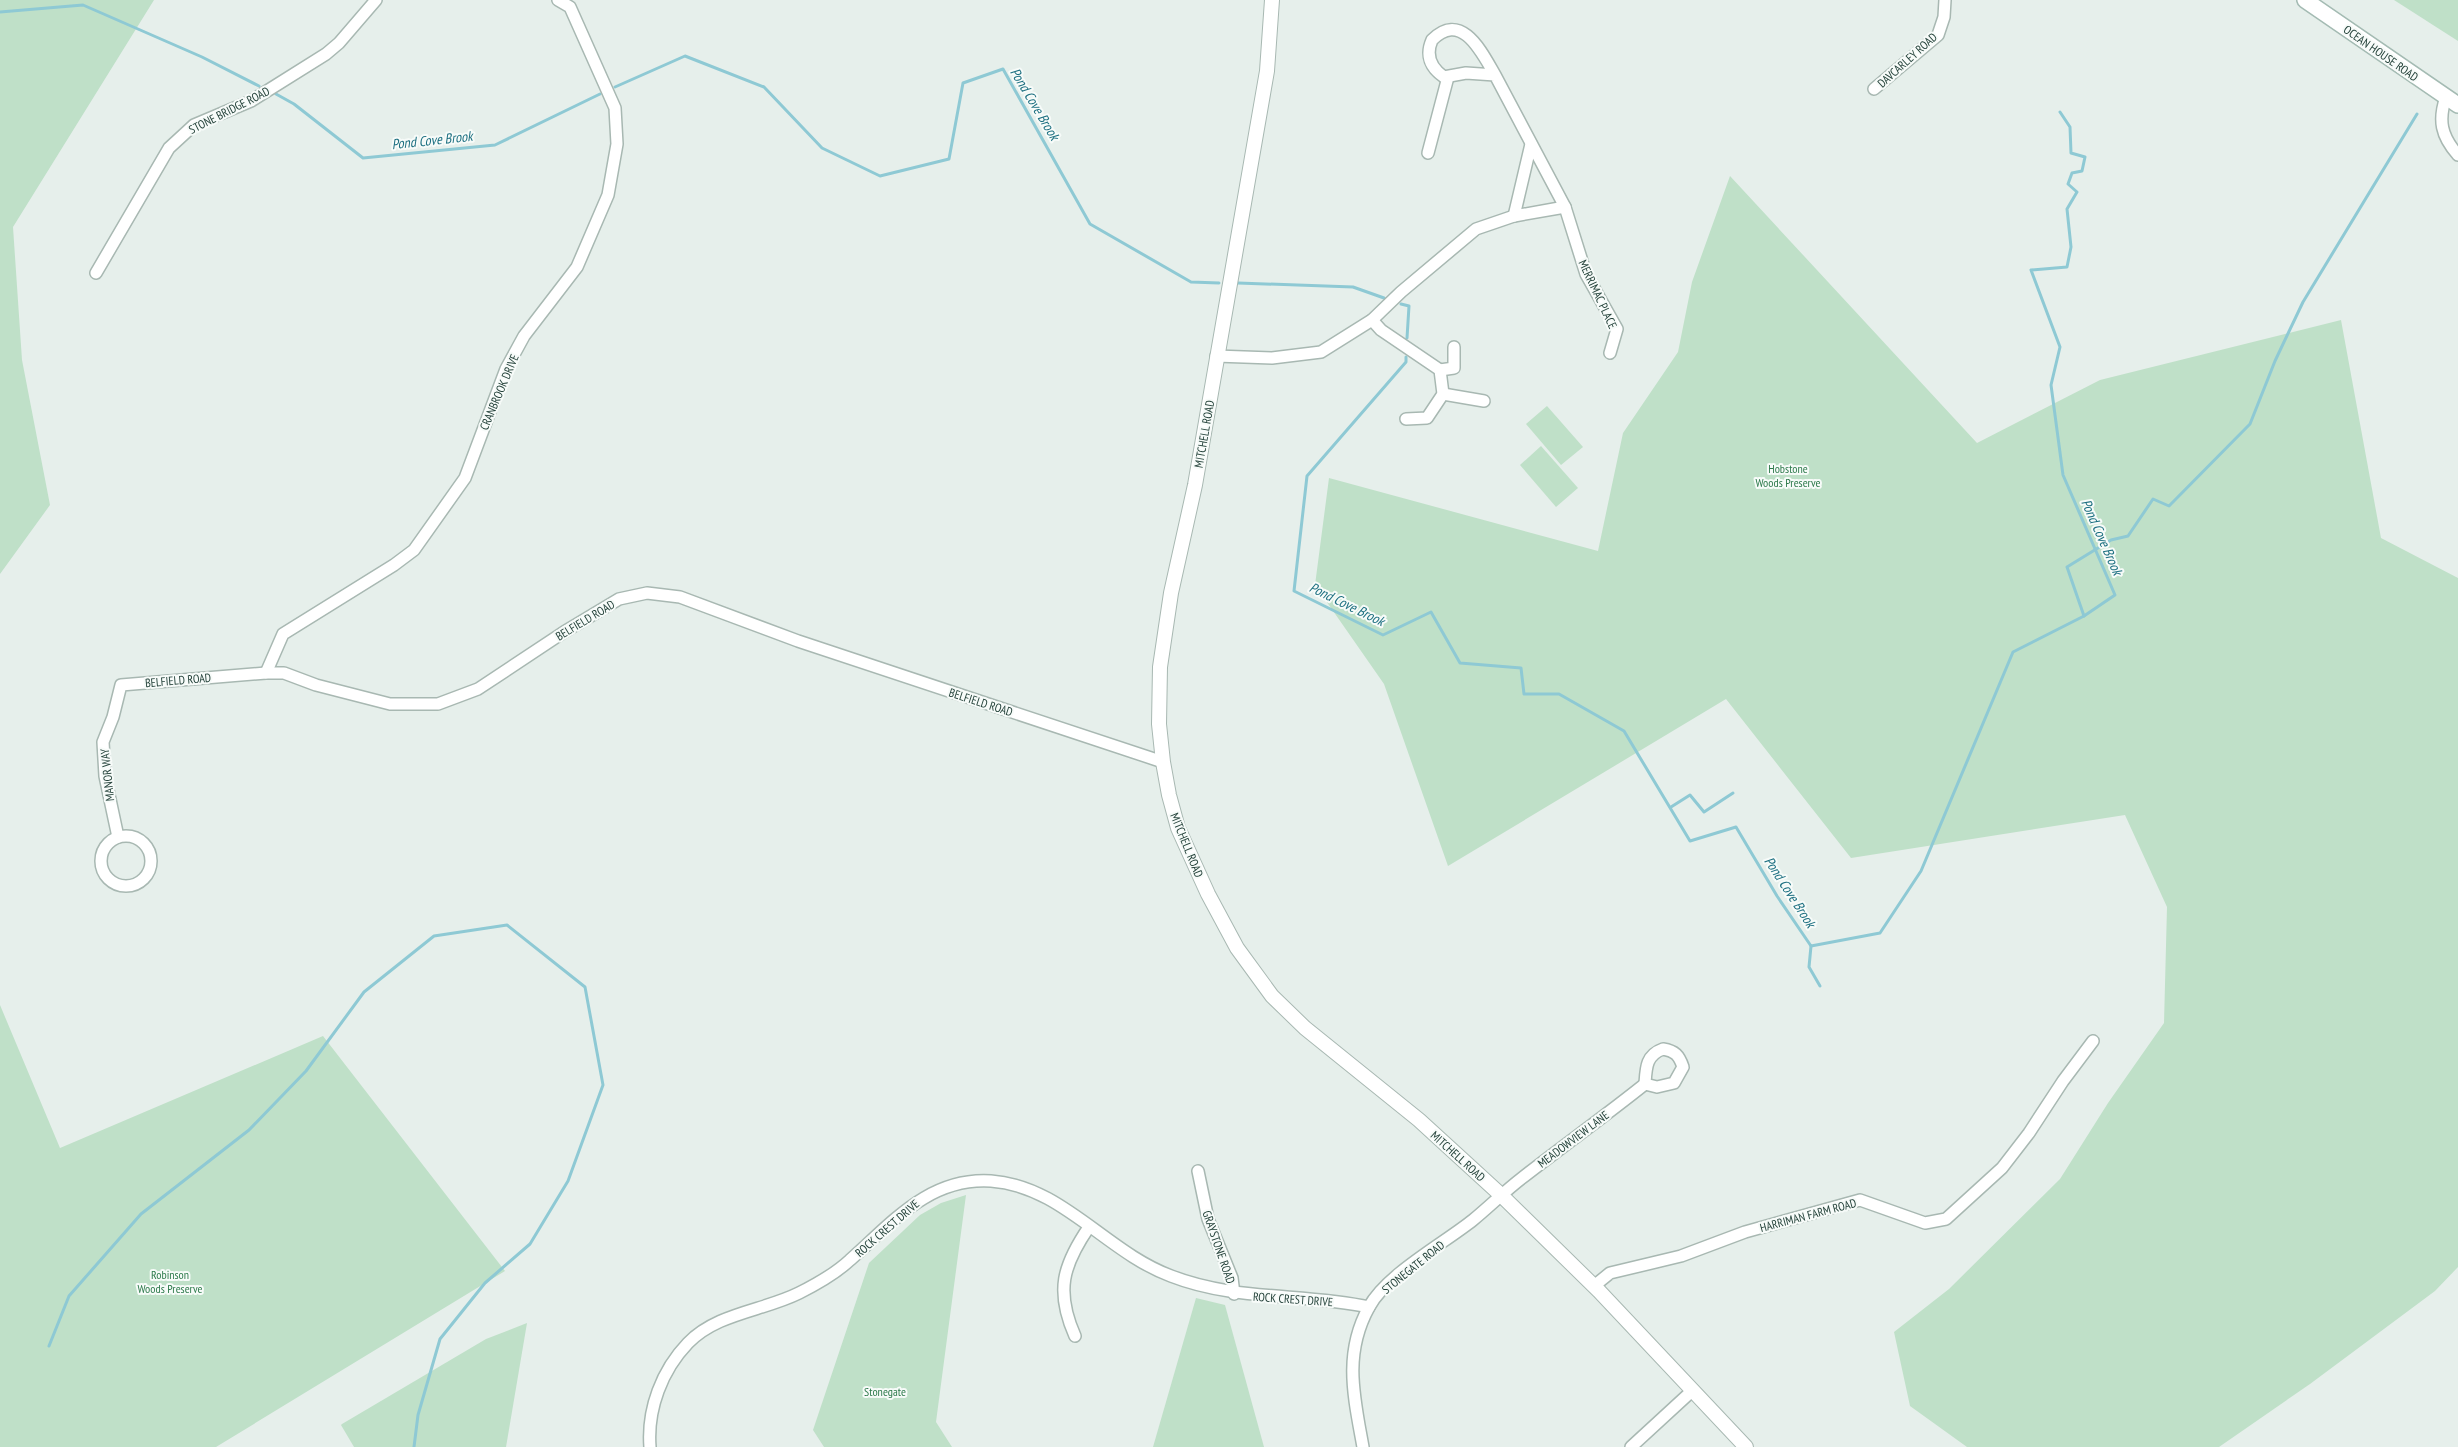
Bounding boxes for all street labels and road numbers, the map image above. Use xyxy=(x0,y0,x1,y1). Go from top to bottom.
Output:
street label: OCEAN HOUSE ROAD xyxy=(2341,22,2421,84)
street label: DAVCARLEY ROAD xyxy=(1874,29,1940,91)
street label: STONE BRIDGE ROAD xyxy=(186,83,272,137)
street label: MERRIMAC PLACE xyxy=(1575,257,1621,331)
street label: CRANBROOK DRIVE xyxy=(476,352,522,432)
street label: MITCHELL ROAD xyxy=(1191,399,1217,469)
street label: BELFIELD ROAD xyxy=(553,597,617,643)
street label: BELFIELD ROAD xyxy=(144,670,212,690)
street label: BELFIELD ROAD xyxy=(947,685,1015,719)
street label: MANOR WAY xyxy=(97,747,117,802)
street label: MITCHELL ROAD xyxy=(1167,811,1207,879)
street label: MEADOWVIEW LANE xyxy=(1534,1107,1612,1171)
street label: MITCHELL ROAD xyxy=(1428,1128,1488,1184)
street label: HARRIMAN FARM ROAD xyxy=(1758,1195,1858,1235)
street label: ROCK CREST DRIVE xyxy=(852,1196,922,1260)
street label: GRAYSTONE ROAD xyxy=(1199,1208,1239,1286)
street label: STONEGATE ROAD xyxy=(1379,1237,1447,1297)
street label: ROCK CREST DRIVE xyxy=(1252,1289,1334,1309)

